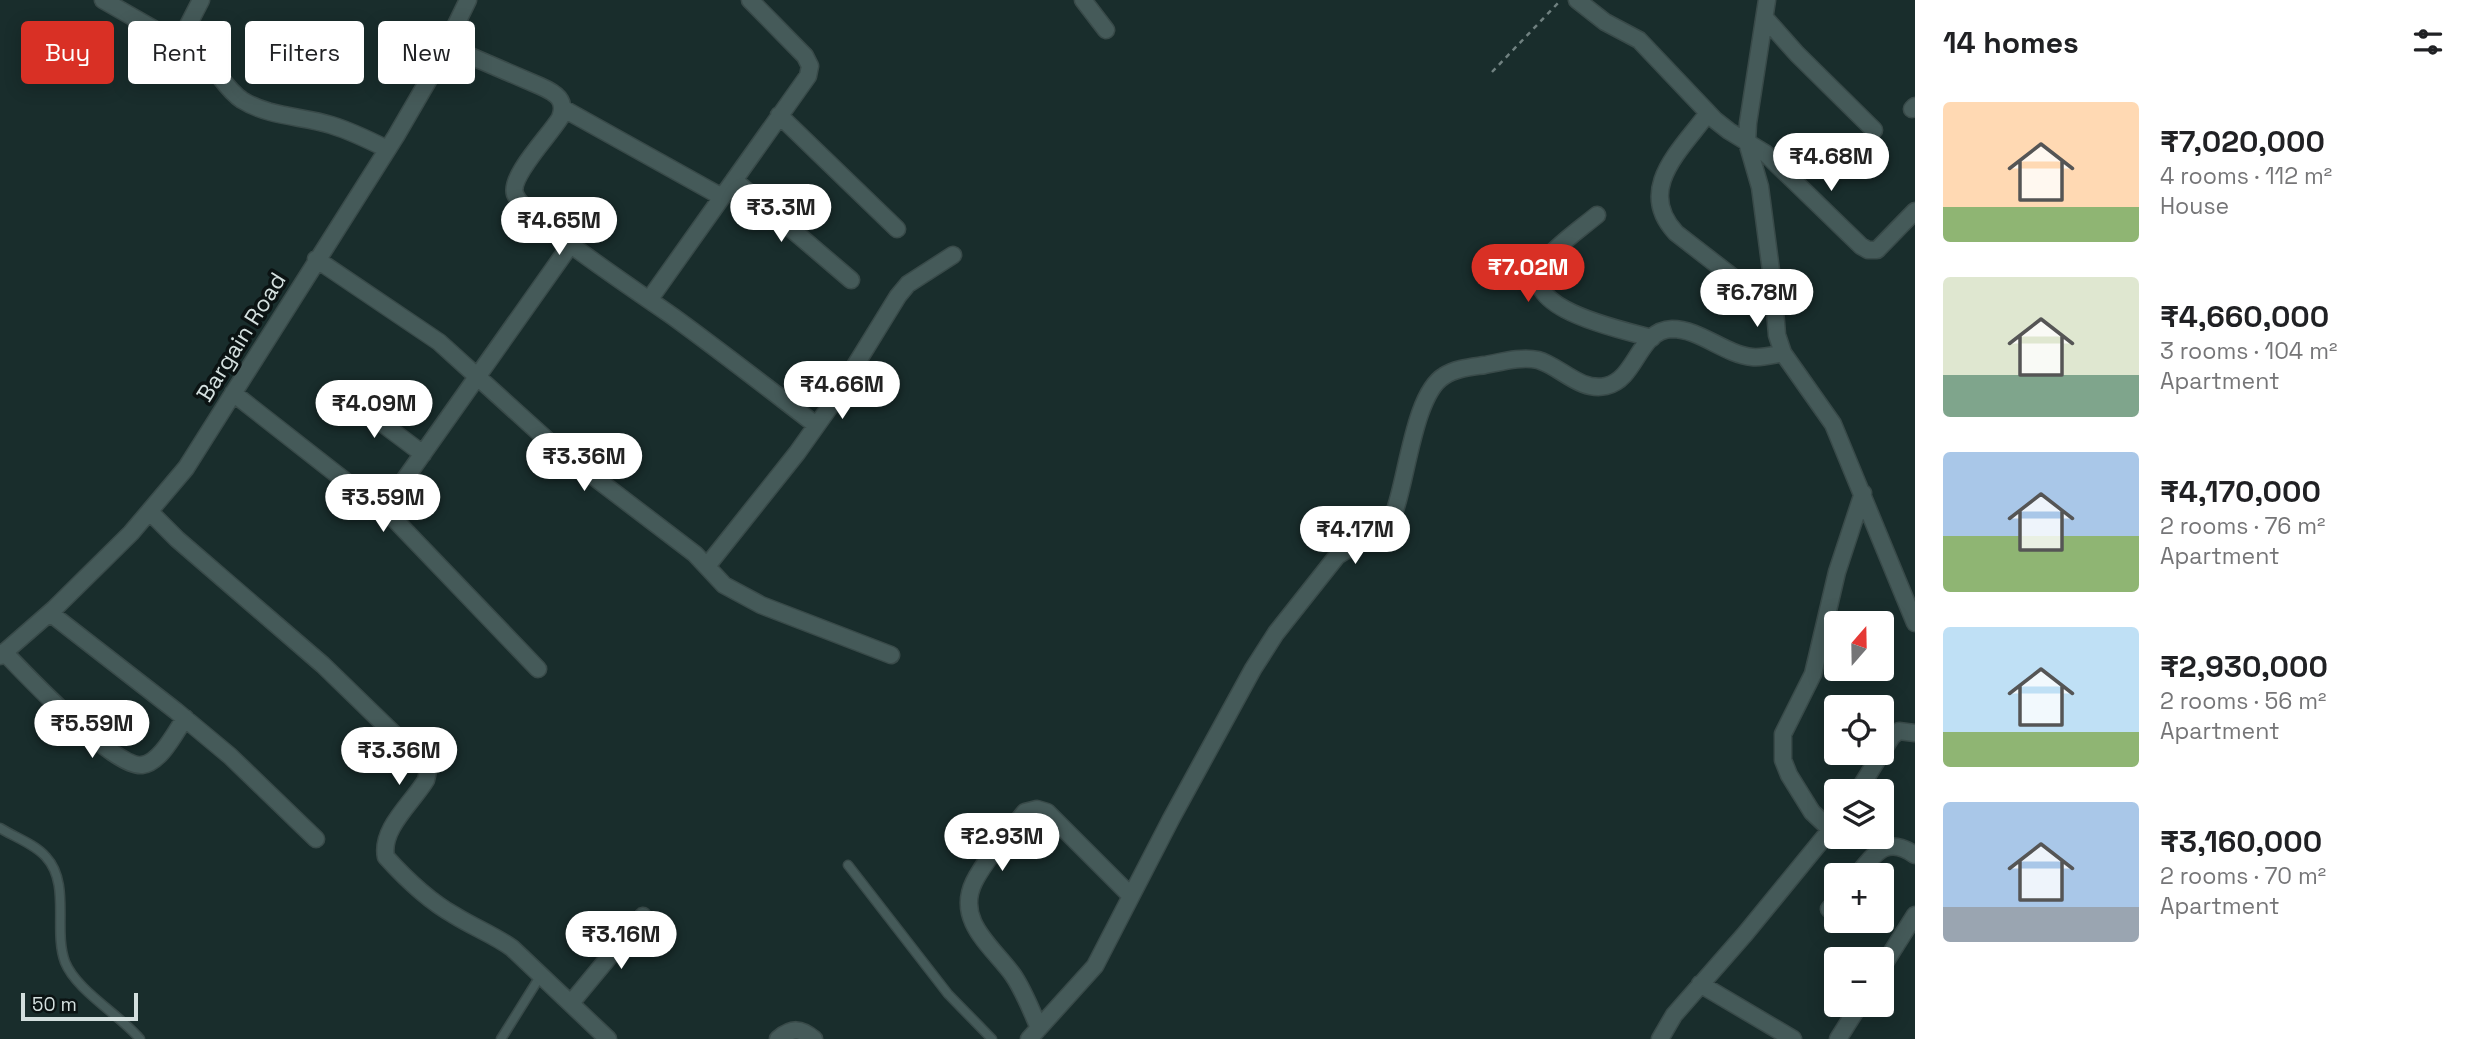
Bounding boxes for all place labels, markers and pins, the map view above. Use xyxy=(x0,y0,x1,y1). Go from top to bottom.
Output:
pin: ₹4.68M xyxy=(1774,134,1888,193)
pin: ₹3.3M xyxy=(732,184,830,244)
pin: ₹4.65M xyxy=(502,198,616,257)
pin: ₹7.02M xyxy=(1471,244,1585,304)
pin: ₹6.78M xyxy=(1700,270,1814,329)
pin: ₹4.66M xyxy=(785,362,899,421)
pin: ₹4.09M xyxy=(317,380,431,440)
pin: ₹3.36M xyxy=(527,434,641,493)
pin: ₹3.59M xyxy=(326,475,440,534)
pin: ₹4.17M xyxy=(1298,506,1412,566)
pin: ₹5.59M xyxy=(35,700,149,760)
pin: ₹3.36M xyxy=(342,728,456,787)
pin: ₹2.93M xyxy=(945,814,1059,873)
pin: ₹3.16M xyxy=(564,912,678,971)

